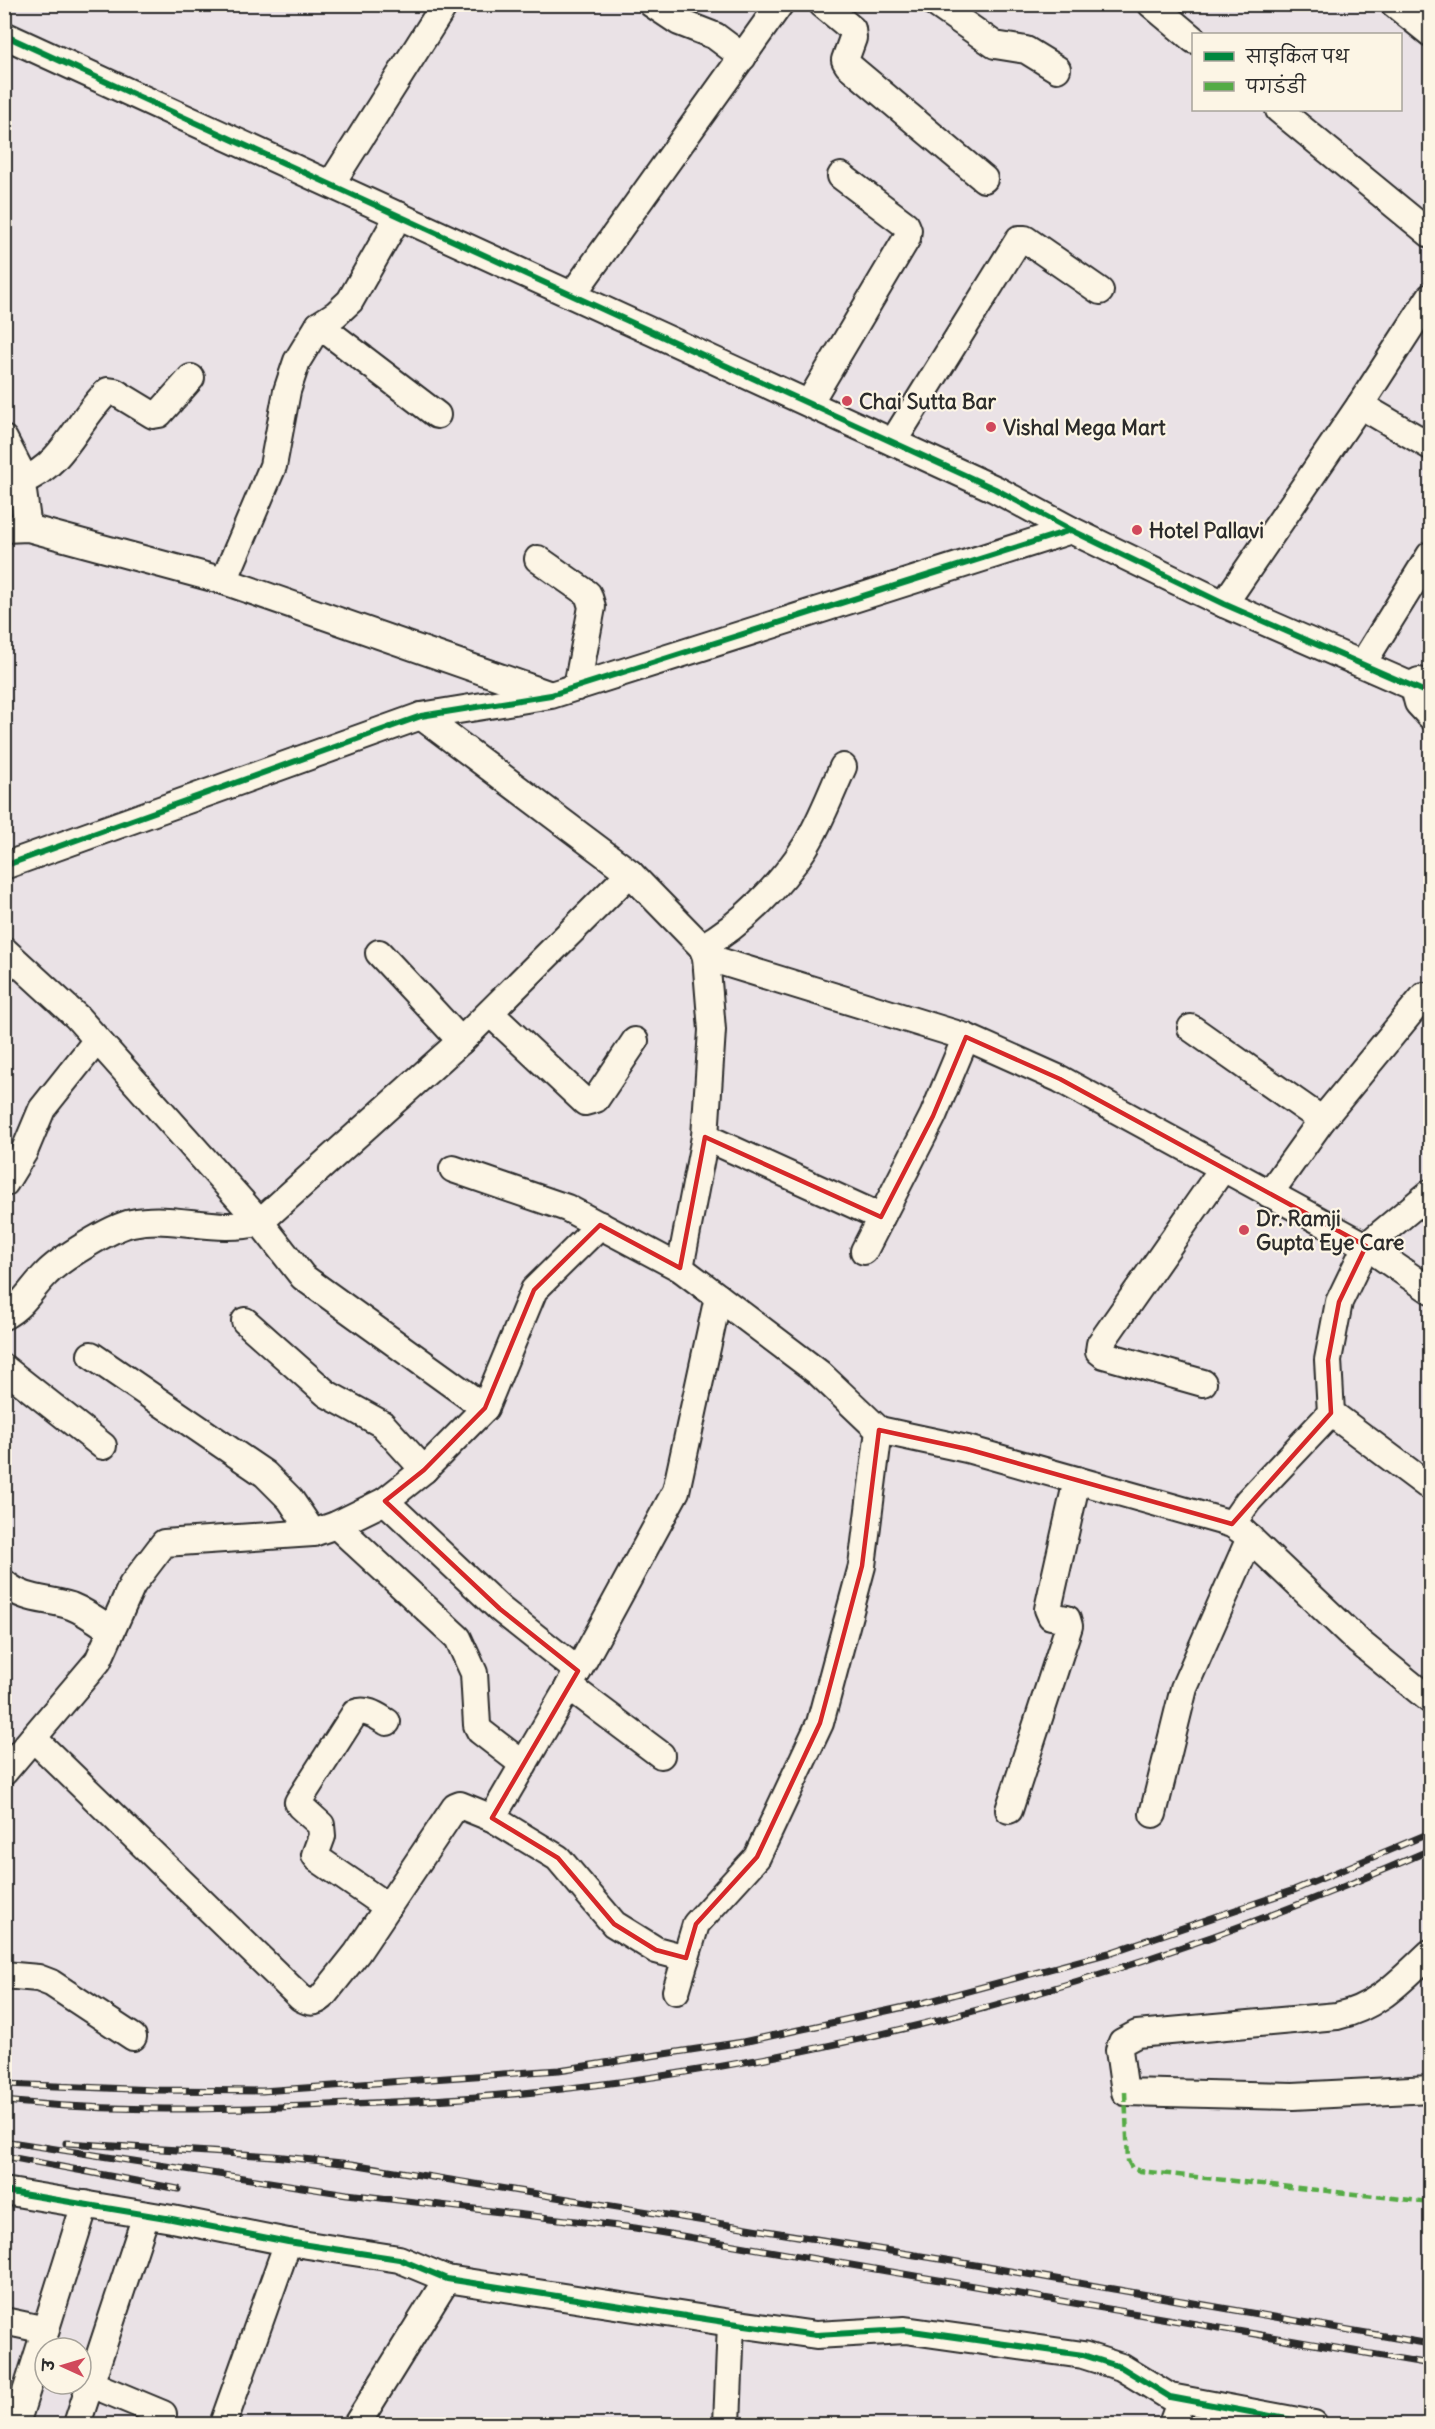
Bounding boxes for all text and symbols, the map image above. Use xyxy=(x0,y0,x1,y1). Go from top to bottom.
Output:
legend xyxy=(1192,33,1402,111)
text: साइकिल पथ xyxy=(1245,43,1351,68)
text: पगडंडी xyxy=(1245,73,1306,98)
place label: Chai Sutta Bar xyxy=(859,388,996,415)
marker: Chai Sutta Bar xyxy=(840,394,854,408)
place label: Vishal Mega Mart xyxy=(1003,414,1167,441)
marker: Vishal Mega Mart xyxy=(984,420,998,434)
place label: Hotel Pallavi xyxy=(1149,517,1264,544)
marker: Hotel Pallavi xyxy=(1130,523,1144,537)
place label: Dr. Ramji Gupta Eye Care xyxy=(1256,1205,1404,1256)
marker: Dr. Ramji Gupta Eye Care xyxy=(1237,1223,1251,1237)
north arrow xyxy=(33,2336,93,2396)
text: उ xyxy=(38,2358,58,2373)

